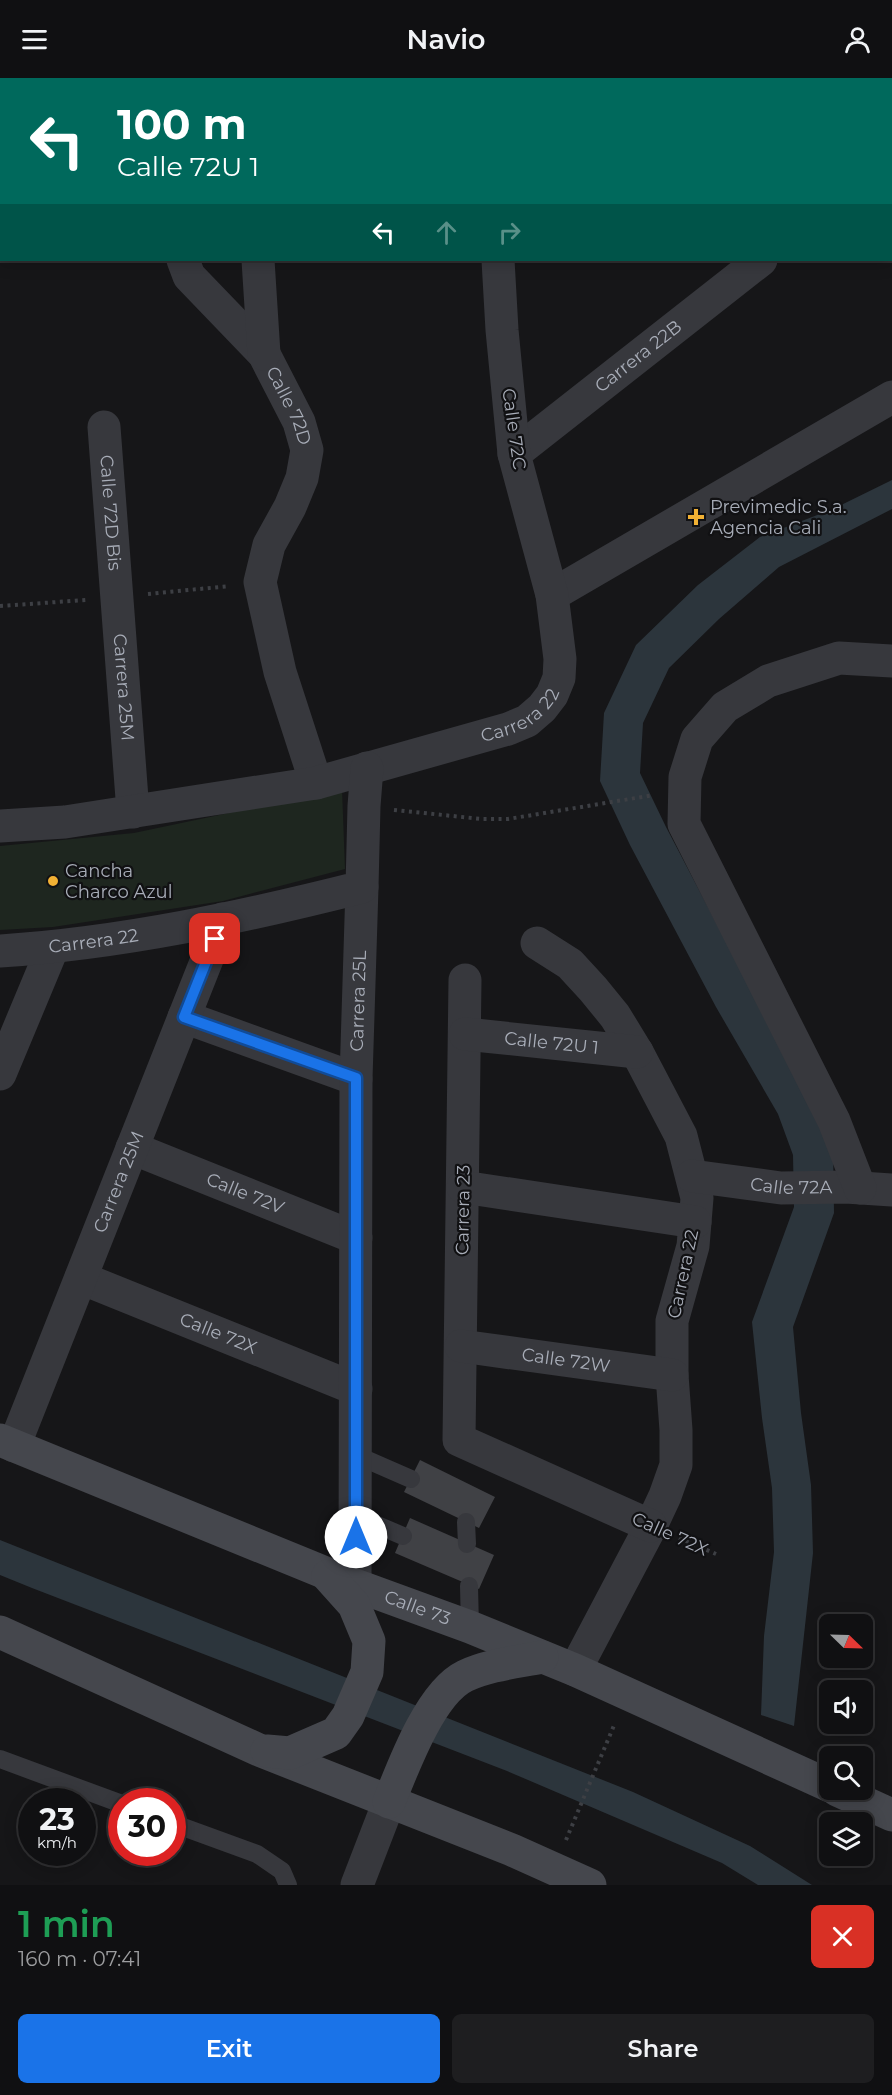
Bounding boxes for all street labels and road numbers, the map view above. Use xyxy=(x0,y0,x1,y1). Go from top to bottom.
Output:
street label: Carrera 22B xyxy=(591,316,686,397)
street label: Calle 72D xyxy=(261,363,316,447)
street label: Calle 72C xyxy=(497,387,531,471)
street label: Calle 72D Bis xyxy=(95,454,126,572)
street label: Carrera 25M xyxy=(109,633,139,742)
street label: Carrera 22 xyxy=(478,685,564,747)
street label: Carrera 22 xyxy=(47,924,140,958)
street label: Carrera 25L xyxy=(346,950,371,1052)
street label: Calle 72U 1 xyxy=(503,1027,600,1059)
street label: Carrera 25M xyxy=(89,1128,149,1236)
street label: Carrera 23 xyxy=(451,1165,475,1255)
street label: Calle 72V xyxy=(203,1168,288,1219)
street label: Calle 72A xyxy=(749,1173,833,1199)
street label: Carrera 22 xyxy=(663,1227,703,1321)
street label: Calle 72X xyxy=(176,1308,260,1359)
street label: Calle 72W xyxy=(520,1343,612,1377)
street label: Calle 72X xyxy=(628,1507,712,1561)
street label: Calle 73 xyxy=(381,1586,454,1630)

